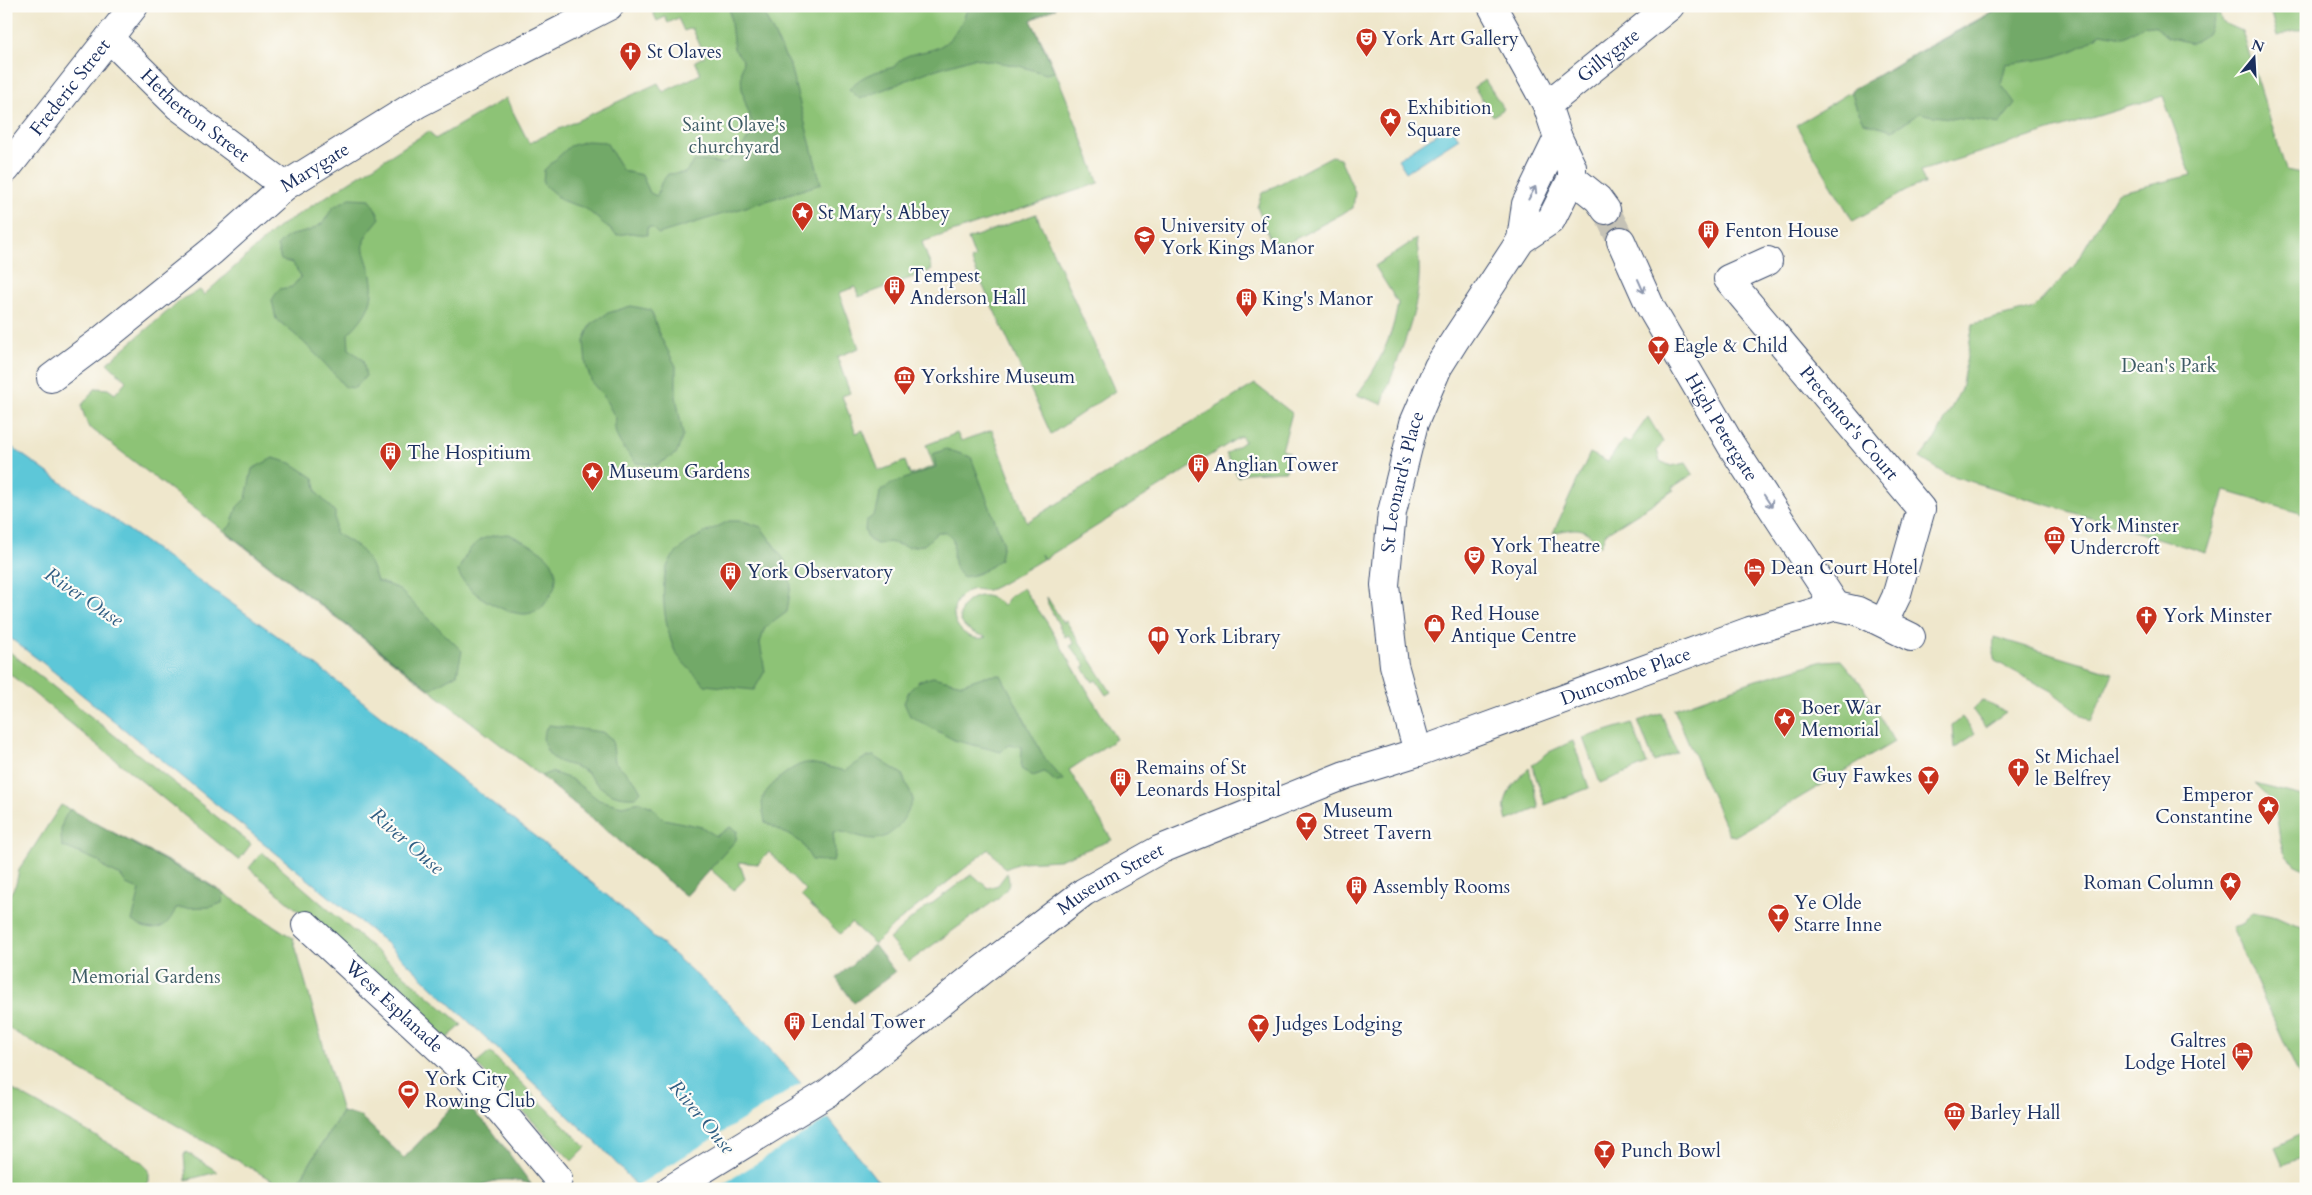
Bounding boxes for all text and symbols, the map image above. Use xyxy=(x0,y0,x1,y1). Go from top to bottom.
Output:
street label: Gillygate xyxy=(1572,22,1645,89)
place label: York Art Gallery xyxy=(1382,26,1519,52)
theatre icon: York Art Gallery xyxy=(1354,27,1378,58)
north arrow xyxy=(2230,32,2280,82)
street label: Frederic Street xyxy=(24,33,117,141)
text: N xyxy=(2249,35,2267,57)
place label: St Olaves xyxy=(647,39,722,65)
church icon: St Olaves xyxy=(619,40,643,71)
street label: Hetherton Street xyxy=(135,63,255,168)
place label: Exhibition Square xyxy=(1407,95,1492,143)
place icon: Exhibition Square xyxy=(1379,107,1403,138)
park label: Saint Olave's churchyard xyxy=(682,112,786,160)
street label: Marygate xyxy=(275,136,354,199)
one-way arrow xyxy=(1527,187,1537,201)
place label: St Mary's Abbey xyxy=(818,200,950,226)
place icon: St Mary's Abbey xyxy=(790,201,814,232)
place label: University of York Kings Manor xyxy=(1161,213,1314,261)
place label: Fenton House xyxy=(1725,218,1839,244)
building icon: Fenton House xyxy=(1697,219,1721,250)
school or university icon: University of York Kings Manor xyxy=(1133,225,1157,256)
place label: Tempest Anderson Hall xyxy=(910,263,1026,311)
building icon: Tempest Anderson Hall xyxy=(882,275,906,306)
one-way arrow xyxy=(1636,278,1646,293)
place label: King's Manor xyxy=(1262,286,1373,312)
building icon: King's Manor xyxy=(1234,287,1258,318)
place label: Eagle & Child xyxy=(1674,333,1788,359)
bar icon: Eagle & Child xyxy=(1646,334,1670,365)
park label: Dean's Park xyxy=(2121,353,2218,379)
street label: Precentor's Court xyxy=(1793,360,1905,486)
place label: Yorkshire Museum xyxy=(921,364,1076,390)
museum icon: Yorkshire Museum xyxy=(893,365,917,396)
street label: High Petergate xyxy=(1679,368,1764,487)
street label: St Leonard's Place xyxy=(1375,407,1431,554)
place label: The Hospitium xyxy=(407,440,532,466)
building icon: The Hospitium xyxy=(379,441,403,472)
place label: Anglian Tower xyxy=(1214,452,1338,478)
building icon: Anglian Tower xyxy=(1186,453,1210,484)
place label: Museum Gardens xyxy=(609,459,750,485)
place icon: Museum Gardens xyxy=(581,460,605,491)
one-way arrow xyxy=(1763,494,1773,508)
place label: York Minster Undercroft xyxy=(2070,513,2179,561)
museum icon: York Minster Undercroft xyxy=(2042,525,2066,556)
place label: York Theatre Royal xyxy=(1491,533,1600,581)
theatre icon: York Theatre Royal xyxy=(1463,545,1487,576)
place label: Dean Court Hotel xyxy=(1771,555,1918,581)
hotel icon: Dean Court Hotel xyxy=(1743,556,1767,587)
place label: York Observatory xyxy=(747,559,893,585)
building icon: York Observatory xyxy=(719,560,743,591)
water label: River Ouse xyxy=(39,561,129,633)
place label: Red House Antique Centre xyxy=(1451,601,1577,649)
place label: York Minster xyxy=(2163,603,2272,629)
church icon: York Minster xyxy=(2135,604,2159,635)
shop icon: Red House Antique Centre xyxy=(1423,613,1447,644)
place label: York Library xyxy=(1175,624,1281,650)
library icon: York Library xyxy=(1147,625,1171,656)
street label: Duncombe Place xyxy=(1557,641,1695,712)
place label: Boer War Memorial xyxy=(1801,695,1881,743)
place icon: Boer War Memorial xyxy=(1773,707,1797,738)
place label: St Michael le Belfrey xyxy=(2035,744,2120,792)
place label: Remains of St Leonards Hospital xyxy=(1136,755,1281,803)
church icon: St Michael le Belfrey xyxy=(2007,756,2031,787)
place label: Guy Fawkes xyxy=(1812,763,1912,789)
bar icon: Guy Fawkes xyxy=(1916,764,1940,795)
building icon: Remains of St Leonards Hospital xyxy=(1108,767,1132,798)
place label: Emperor Constantine xyxy=(2155,782,2253,830)
place icon: Emperor Constantine xyxy=(2257,794,2281,825)
place label: Museum Street Tavern xyxy=(1323,798,1432,846)
water label: River Ouse xyxy=(364,801,450,881)
bar icon: Museum Street Tavern xyxy=(1295,810,1319,841)
street label: Museum Street xyxy=(1052,836,1167,921)
place label: Roman Column xyxy=(2083,870,2214,896)
place icon: Roman Column xyxy=(2218,871,2242,902)
place label: Assembly Rooms xyxy=(1373,874,1510,900)
building icon: Assembly Rooms xyxy=(1345,875,1369,906)
place label: Ye Olde Starre Inne xyxy=(1794,890,1882,938)
bar icon: Ye Olde Starre Inne xyxy=(1766,902,1790,933)
street label: West Esplanade xyxy=(338,953,449,1059)
park label: Memorial Gardens xyxy=(71,964,221,990)
place label: Lendal Tower xyxy=(811,1009,925,1035)
building icon: Lendal Tower xyxy=(783,1010,807,1041)
place label: Judges Lodging xyxy=(1272,1011,1402,1037)
bar icon: Judges Lodging xyxy=(1247,1012,1271,1043)
place label: Galtres Lodge Hotel xyxy=(2124,1028,2226,1076)
hotel icon: Galtres Lodge Hotel xyxy=(2230,1040,2254,1071)
place label: York City Rowing Club xyxy=(425,1066,536,1114)
water label: River Ouse xyxy=(663,1074,741,1160)
sports icon: York City Rowing Club xyxy=(397,1078,421,1109)
place label: Barley Hall xyxy=(1970,1100,2061,1126)
museum icon: Barley Hall xyxy=(1942,1101,1966,1132)
place label: Punch Bowl xyxy=(1621,1138,1721,1164)
bar icon: Punch Bowl xyxy=(1593,1139,1617,1170)

